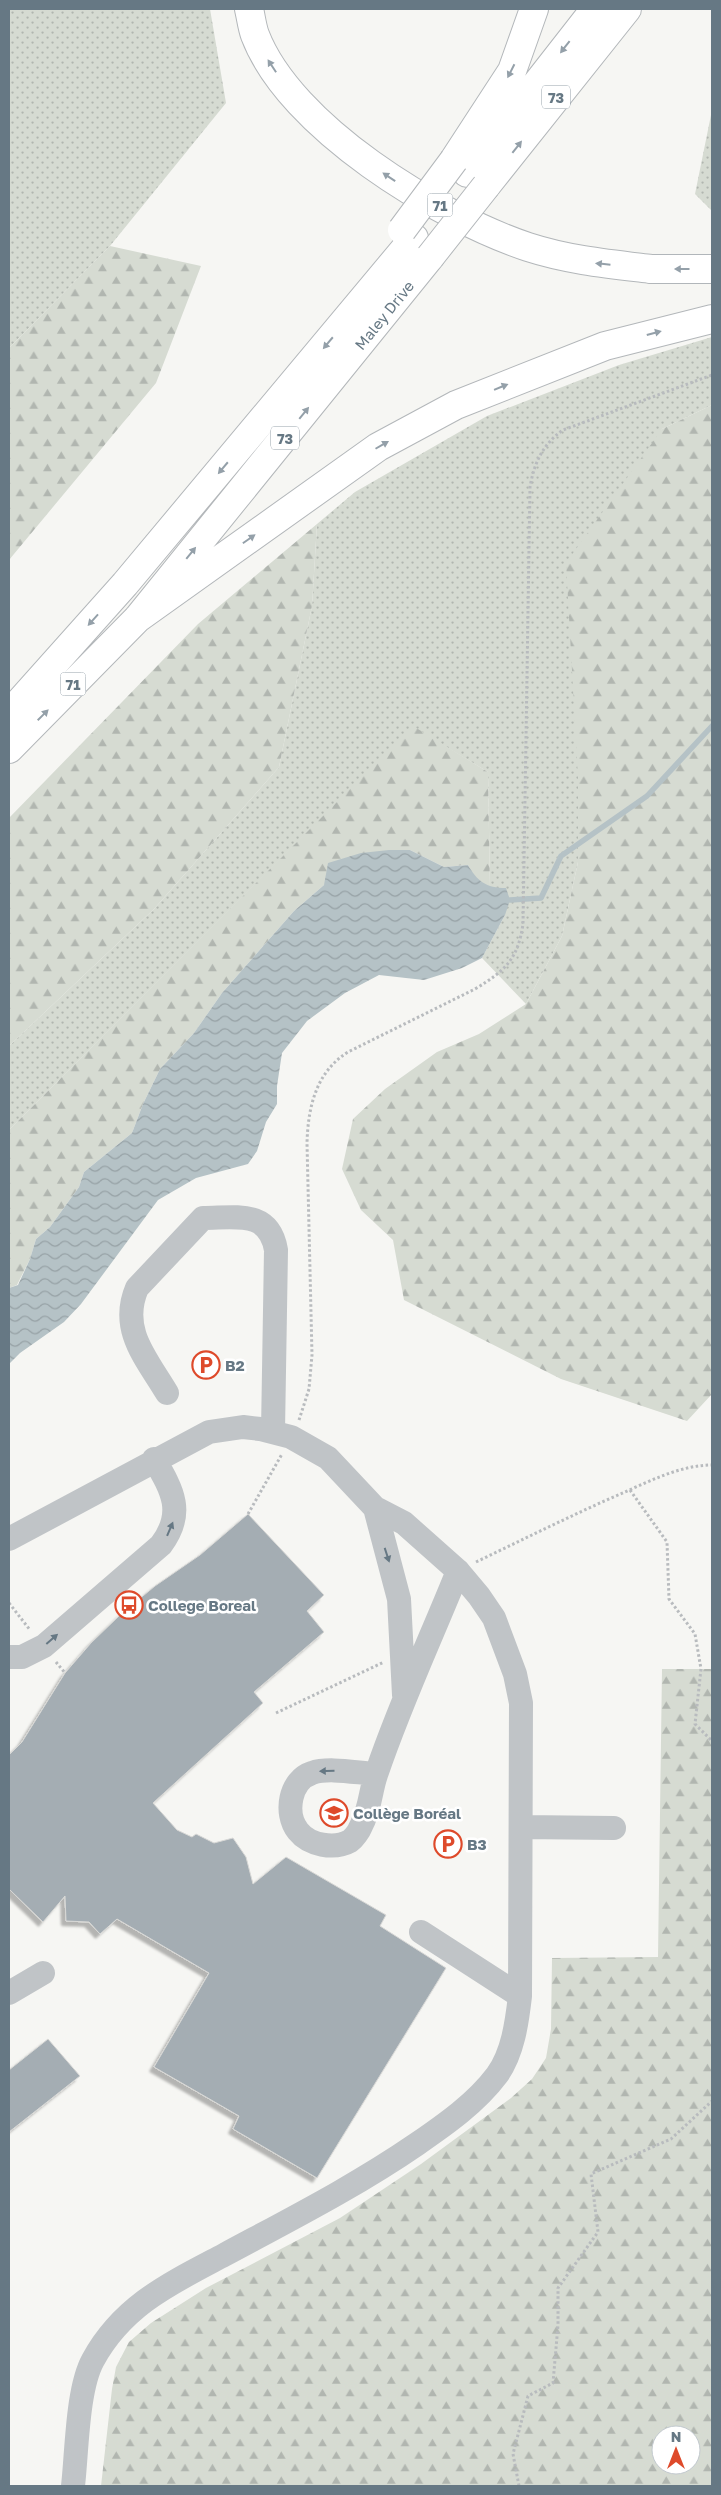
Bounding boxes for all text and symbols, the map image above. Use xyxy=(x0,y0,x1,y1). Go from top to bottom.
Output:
one-way arrow xyxy=(560,40,570,54)
one-way arrow xyxy=(268,59,277,73)
one-way arrow xyxy=(507,63,515,78)
road number: 73 xyxy=(542,85,570,108)
one-way arrow xyxy=(511,141,522,154)
one-way arrow xyxy=(382,173,396,182)
road number: 71 xyxy=(428,194,452,216)
one-way arrow xyxy=(594,260,610,268)
one-way arrow xyxy=(673,265,689,273)
street label: Maley Drive xyxy=(351,277,418,353)
one-way arrow xyxy=(647,329,662,337)
one-way arrow xyxy=(322,337,333,350)
one-way arrow xyxy=(494,383,509,391)
one-way arrow xyxy=(299,407,310,420)
road number: 73 xyxy=(271,426,299,449)
one-way arrow xyxy=(375,441,388,450)
one-way arrow xyxy=(217,461,229,473)
one-way arrow xyxy=(243,534,256,544)
one-way arrow xyxy=(186,547,197,560)
one-way arrow xyxy=(87,614,98,627)
road number: 71 xyxy=(60,672,86,696)
one-way arrow xyxy=(37,709,49,721)
parking icon: B2 xyxy=(191,1350,221,1380)
place label: B2 xyxy=(225,1356,245,1374)
one-way arrow xyxy=(167,1522,175,1536)
one-way arrow xyxy=(383,1548,391,1563)
bus stop icon: College Boreal xyxy=(114,1590,144,1620)
place label: College Boreal xyxy=(148,1596,256,1614)
one-way arrow xyxy=(46,1633,58,1645)
one-way arrow xyxy=(319,1767,335,1775)
school or university icon: Collège Boréal xyxy=(319,1798,349,1828)
place label: Collège Boréal xyxy=(353,1804,461,1822)
parking icon: B3 xyxy=(433,1829,463,1859)
place label: B3 xyxy=(467,1835,487,1853)
north arrow xyxy=(651,2425,701,2475)
text: N xyxy=(671,2428,681,2445)

